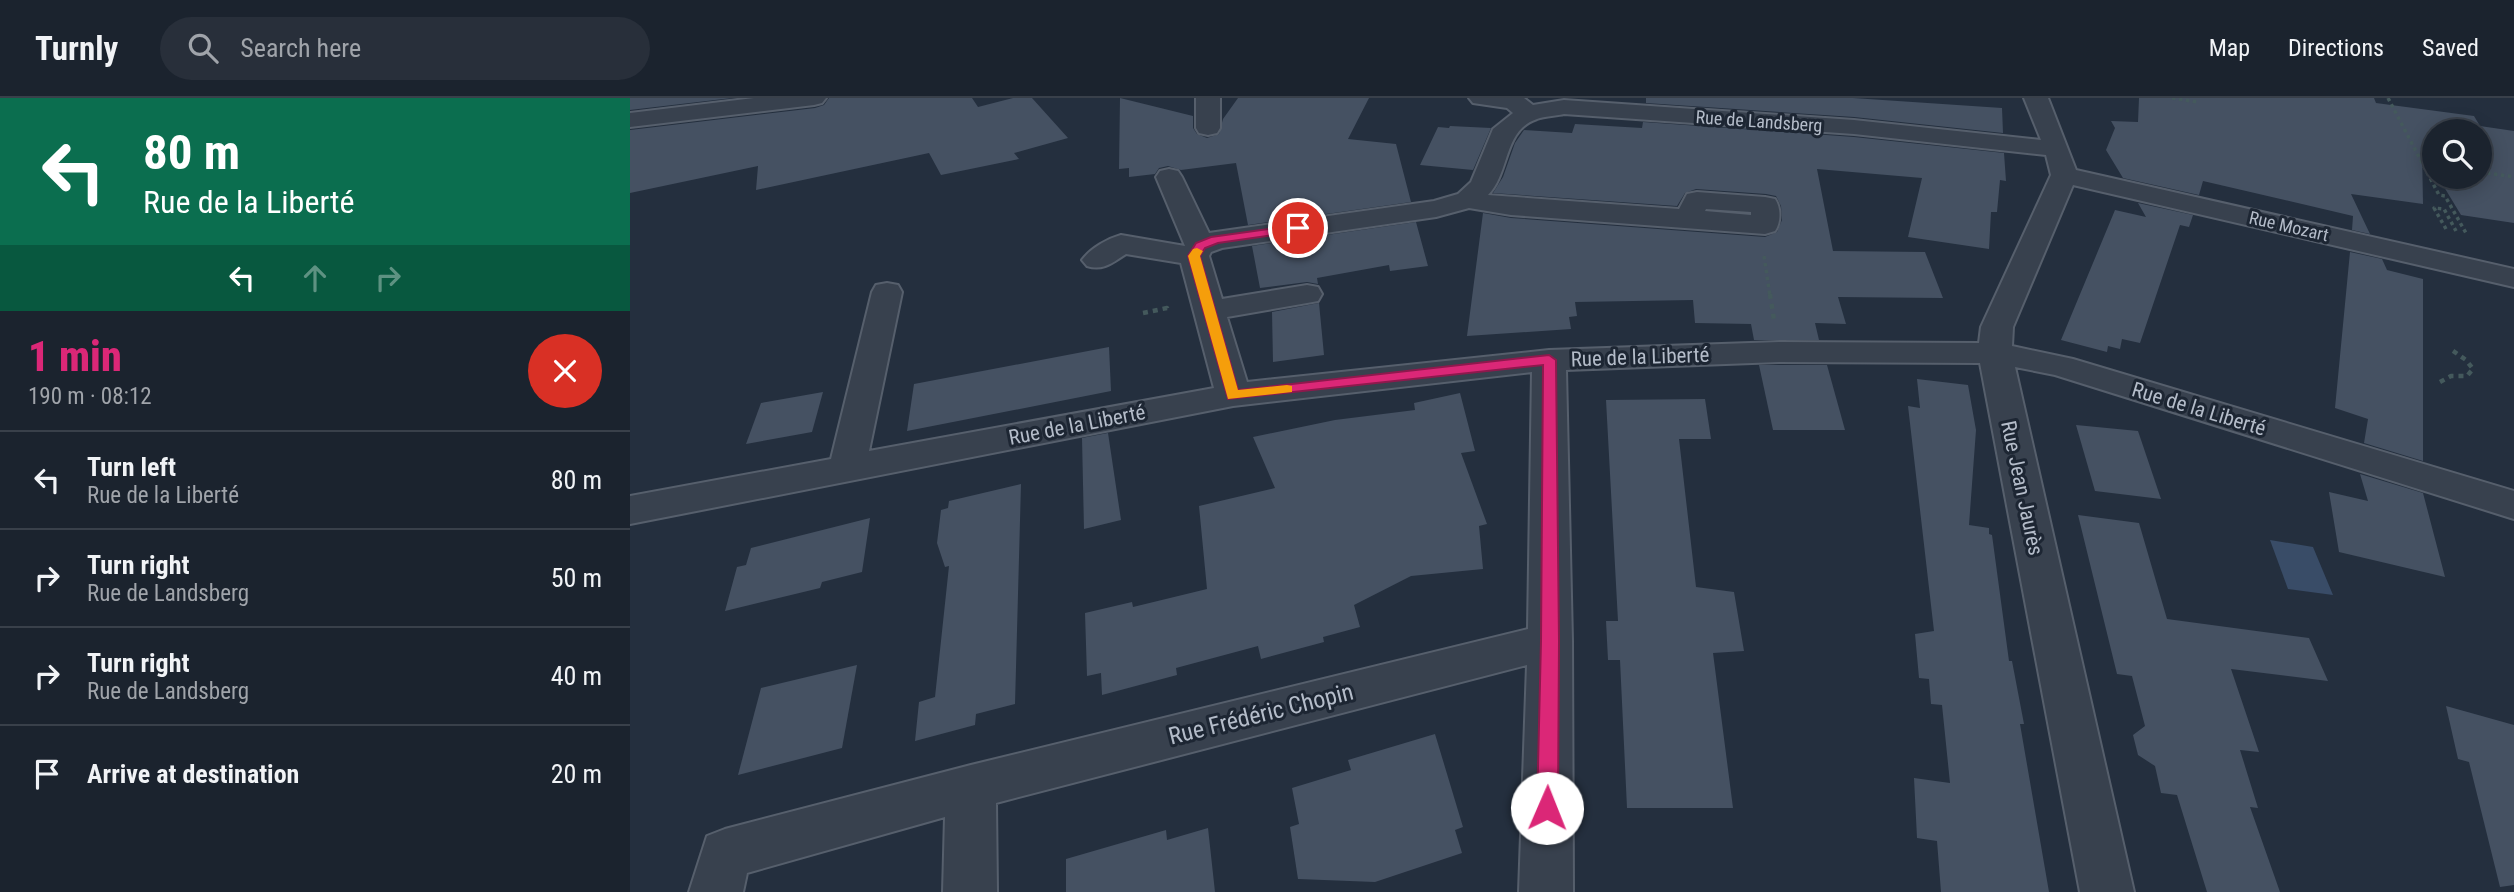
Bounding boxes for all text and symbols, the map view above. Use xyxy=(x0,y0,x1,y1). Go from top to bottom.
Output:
search box xyxy=(160,17,650,80)
text: Turnly xyxy=(35,29,118,68)
icon: search xyxy=(184,29,222,67)
text: Search here xyxy=(240,33,361,63)
text: Map xyxy=(2209,34,2250,62)
text: Directions xyxy=(2288,34,2384,62)
text: Saved xyxy=(2422,34,2479,62)
street label: Rue de Landsberg xyxy=(1695,106,1823,136)
map controls xyxy=(2422,119,2492,189)
button: search xyxy=(2422,119,2492,189)
text: 80 m xyxy=(143,124,240,181)
icon: left xyxy=(28,126,119,217)
text: Rue de la Liberté xyxy=(143,183,354,221)
pin xyxy=(1268,198,1328,258)
street label: Rue Mozart xyxy=(2247,207,2331,245)
icon: arrive xyxy=(1279,209,1317,247)
icon: left xyxy=(223,259,261,297)
icon: ahead xyxy=(296,259,334,297)
icon: right xyxy=(369,259,407,297)
text: 1 min xyxy=(28,332,122,381)
button: close xyxy=(528,334,602,408)
street label: Rue de la Liberté xyxy=(1570,343,1710,371)
street label: Rue de la Liberté xyxy=(2129,377,2269,441)
text: 190 m · 08:12 xyxy=(28,383,152,410)
street label: Rue de la Liberté xyxy=(1007,400,1148,450)
street label: Rue Jean Jaurès xyxy=(1996,419,2048,557)
text: Turn left xyxy=(87,452,176,482)
icon: left xyxy=(28,461,66,499)
text: 80 m xyxy=(551,465,602,495)
text: Rue de la Liberté xyxy=(87,482,239,509)
text: Turn right xyxy=(87,550,189,580)
icon: right xyxy=(28,559,66,597)
text: 50 m xyxy=(551,563,602,593)
text: Rue de Landsberg xyxy=(87,580,249,607)
text: Turn right xyxy=(87,648,189,678)
icon: right xyxy=(28,657,66,695)
text: 40 m xyxy=(551,661,602,691)
street label: Rue Frédéric Chopin xyxy=(1166,677,1356,751)
text: Rue de Landsberg xyxy=(87,678,249,705)
icon: arrive xyxy=(28,755,66,793)
text: Arrive at destination xyxy=(87,759,299,789)
text: 20 m xyxy=(551,759,602,789)
position arrow xyxy=(1510,771,1584,845)

